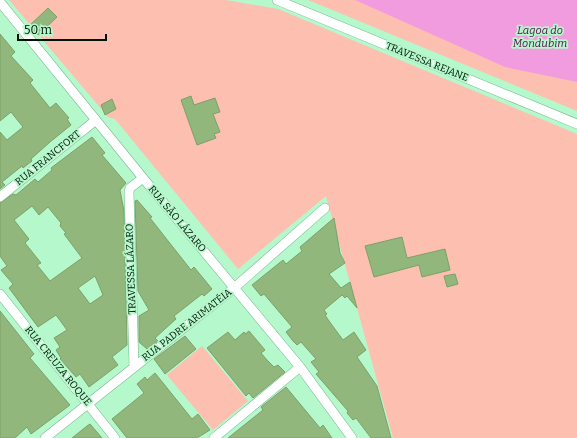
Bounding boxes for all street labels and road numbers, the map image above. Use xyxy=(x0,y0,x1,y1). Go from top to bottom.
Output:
street label: TRAVESSA REJANE xyxy=(384,40,470,84)
street label: RUA FRANCFORT xyxy=(13,128,83,188)
street label: RUA SÃO LÁZARO xyxy=(146,182,210,255)
street label: TRAVESSA LÁZARO xyxy=(121,223,139,315)
street label: RUA PADRE ARIMATÉIA xyxy=(139,284,235,364)
street label: RUA CREUZA ROQUE xyxy=(22,324,94,408)

